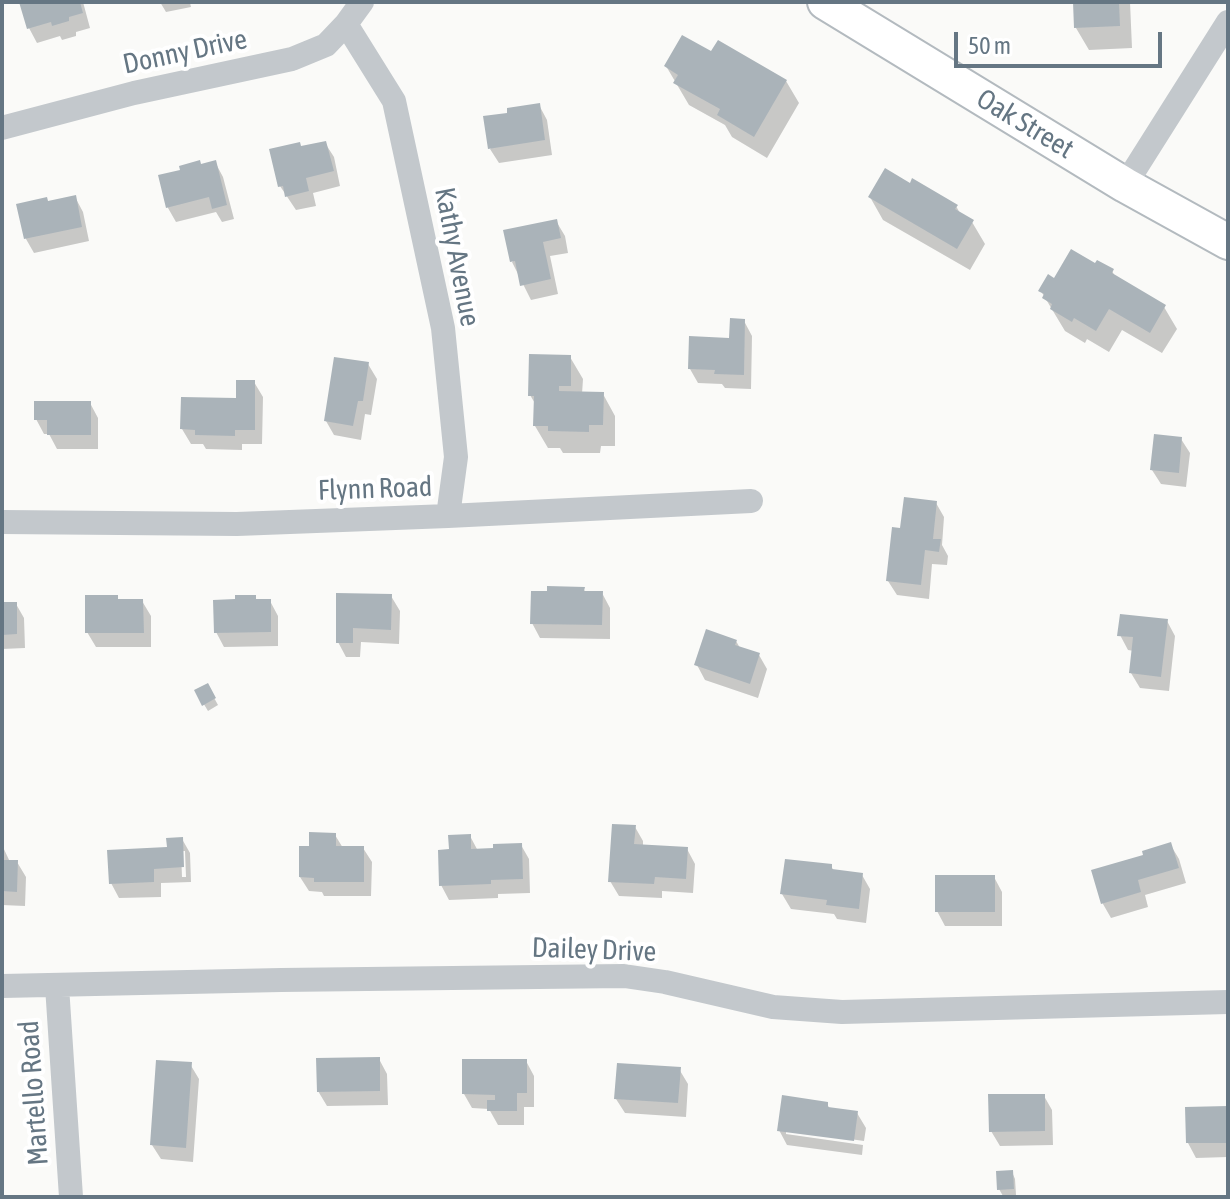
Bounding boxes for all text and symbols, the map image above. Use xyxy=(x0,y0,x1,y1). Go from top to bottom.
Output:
scale bar xyxy=(958,16,1166,66)
street label: Donny Drive xyxy=(120,22,250,82)
text: 50 m xyxy=(968,32,1011,59)
street label: Oak Street xyxy=(971,82,1079,166)
street label: Kathy Avenue xyxy=(427,185,487,329)
street label: Flynn Road xyxy=(317,470,433,508)
street label: Dailey Drive xyxy=(531,931,657,969)
street label: Martello Road xyxy=(12,1019,56,1167)

